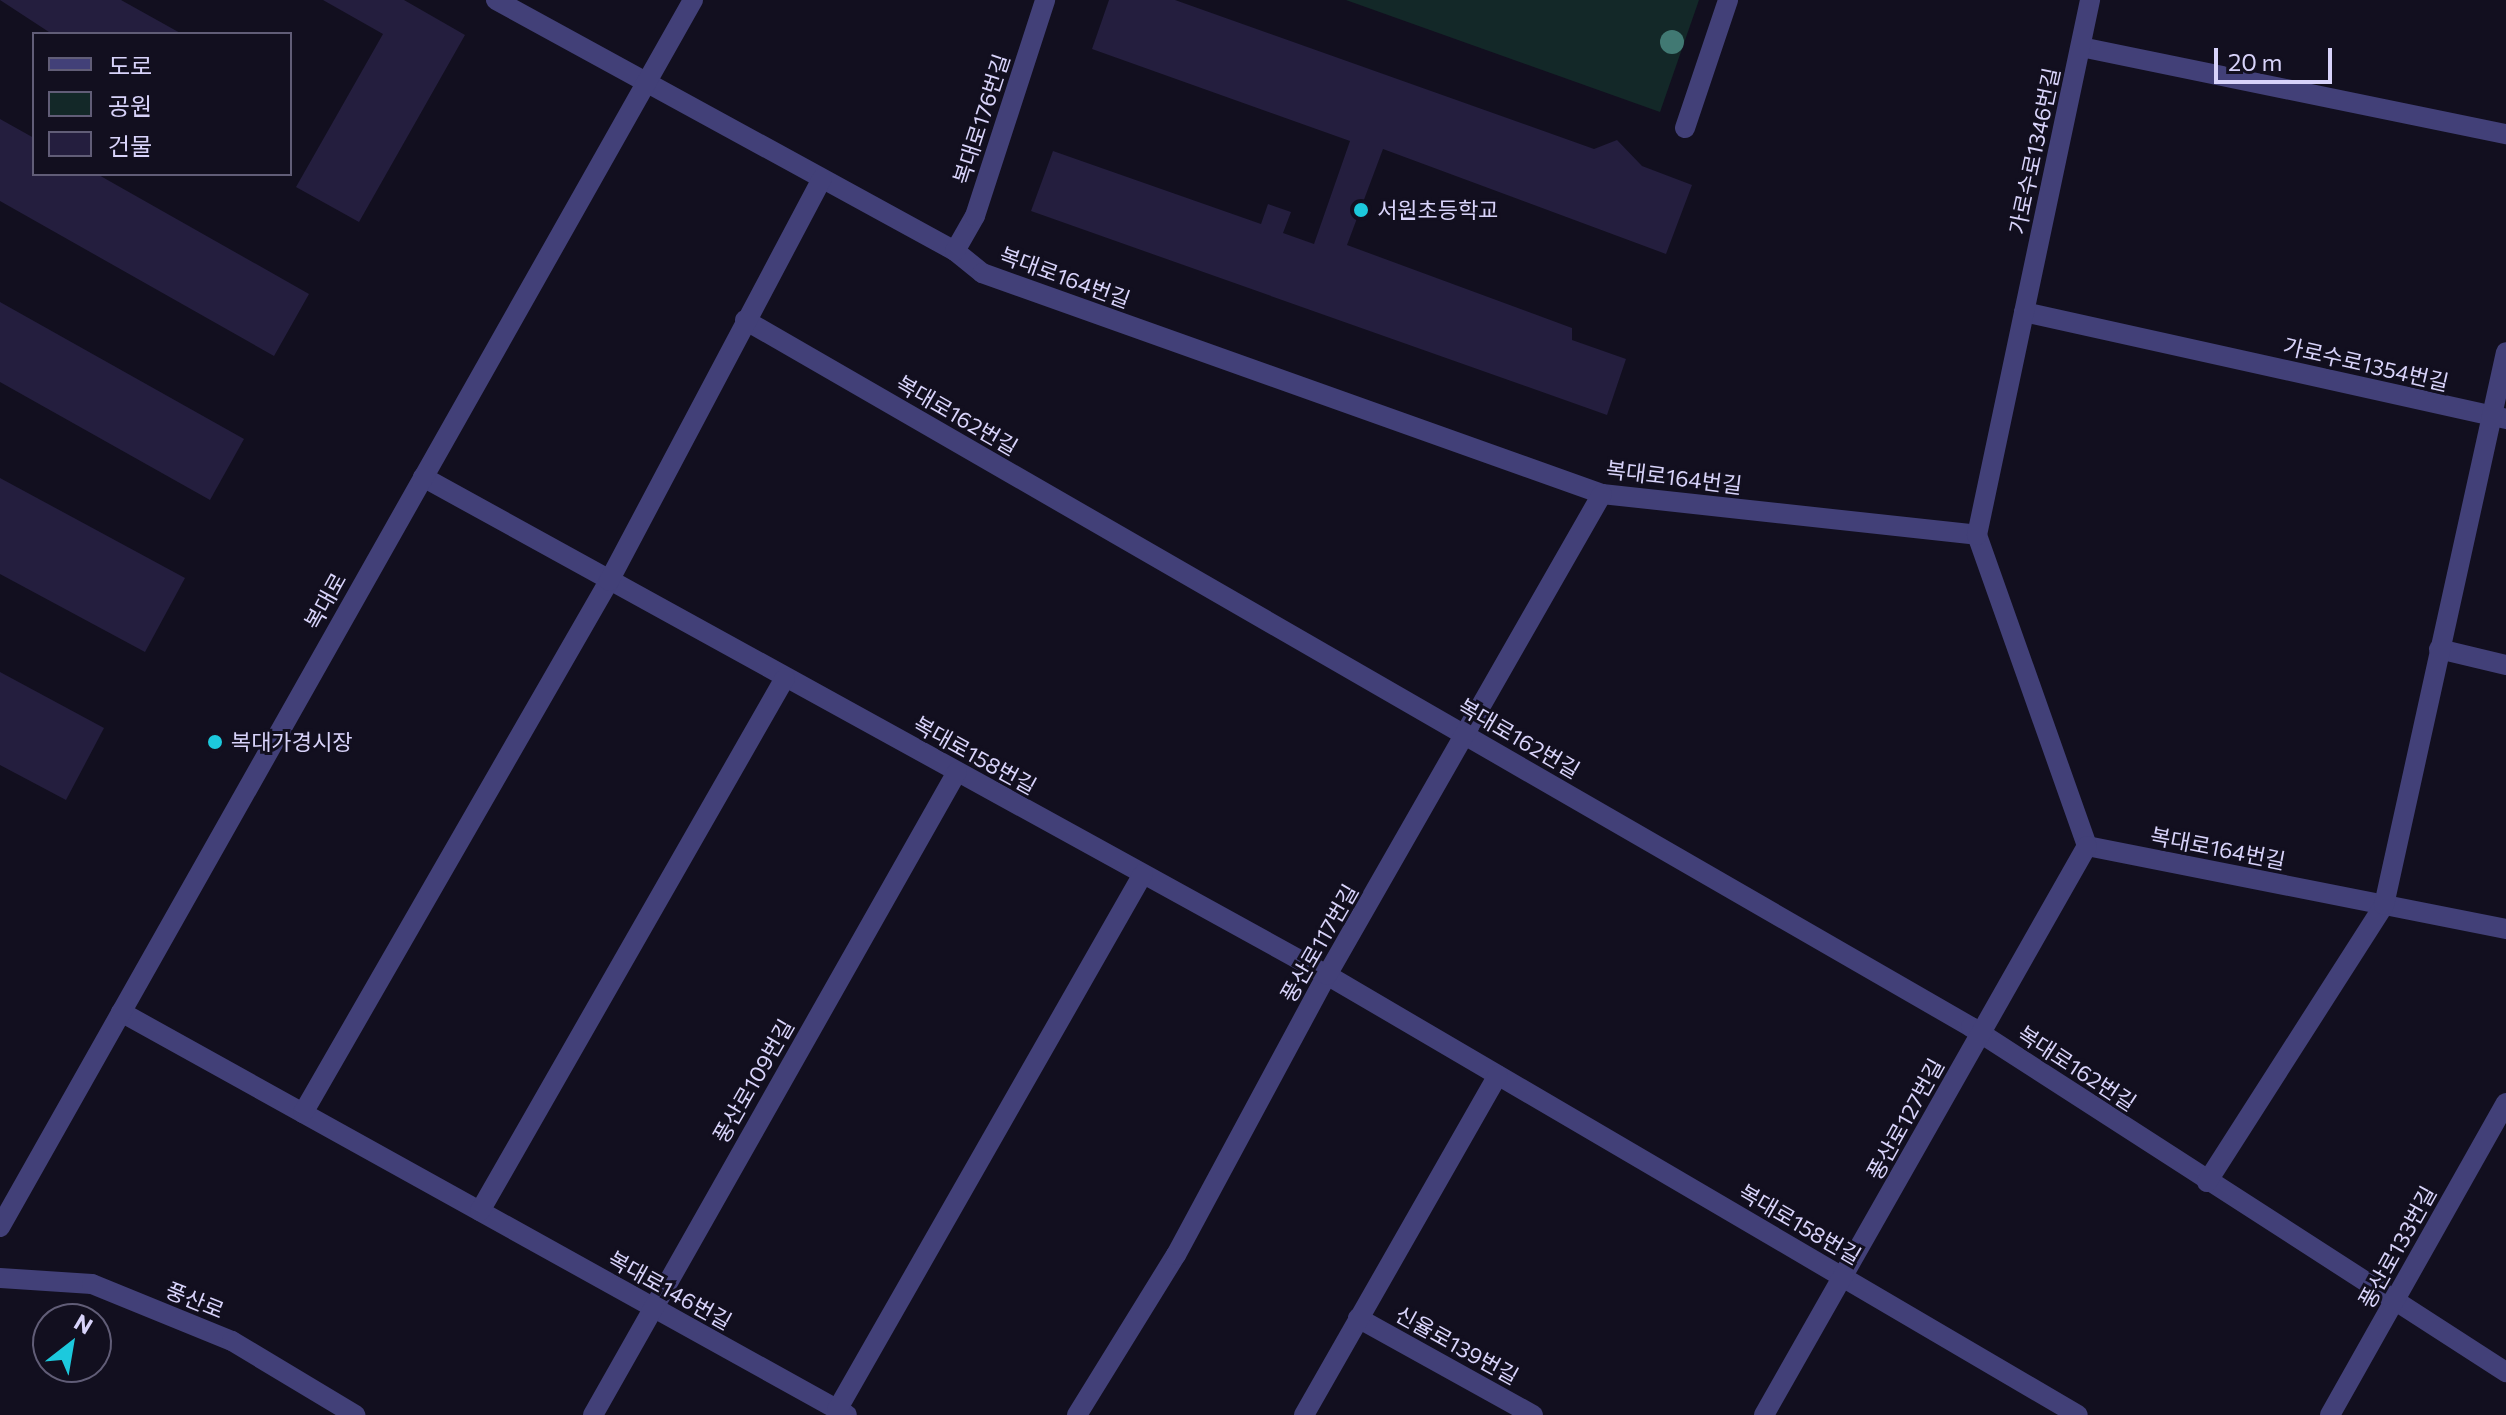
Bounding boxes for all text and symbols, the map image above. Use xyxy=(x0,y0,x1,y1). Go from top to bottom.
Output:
legend xyxy=(32,32,292,176)
scale bar xyxy=(2218,32,2336,82)
text: 20 m xyxy=(2228,47,2282,76)
street label: 복대로176번길 xyxy=(948,50,1014,188)
text: 도로 xyxy=(108,51,152,80)
street label: 가로수로1346번길 xyxy=(2003,65,2065,237)
text: 공원 xyxy=(108,91,152,120)
text: 건물 xyxy=(108,131,152,160)
place label: 서원초등학교 xyxy=(1377,197,1498,223)
marker: 서원초등학교 xyxy=(1352,201,1370,219)
street label: 복대로164번길 xyxy=(996,241,1134,313)
street label: 가로수로1354번길 xyxy=(2281,332,2451,396)
street label: 복대로162번길 xyxy=(891,370,1023,460)
street label: 복대로164번길 xyxy=(1604,456,1744,498)
street label: 복대로 xyxy=(299,568,351,634)
street label: 복대로162번길 xyxy=(1453,693,1585,783)
street label: 복대로158번길 xyxy=(909,710,1041,800)
place label: 복대가경시장 xyxy=(231,729,352,755)
marker: 복대가경시장 xyxy=(206,733,224,751)
street label: 복대로164번길 xyxy=(2148,822,2288,874)
street label: 풍산로117번길 xyxy=(1275,879,1363,1007)
street label: 풍산로109번길 xyxy=(707,1015,799,1147)
street label: 복대로162번길 xyxy=(2013,1020,2141,1116)
street label: 풍산로127번길 xyxy=(1861,1054,1949,1184)
street label: 복대로158번길 xyxy=(1734,1178,1866,1270)
street label: 풍산로133번길 xyxy=(2353,1181,2441,1313)
street label: 복대로146번길 xyxy=(604,1245,736,1335)
street label: 풍산로 xyxy=(162,1276,228,1324)
street label: 신율로139번길 xyxy=(1391,1300,1523,1390)
north arrow xyxy=(32,1303,112,1383)
text: N xyxy=(70,1308,98,1340)

